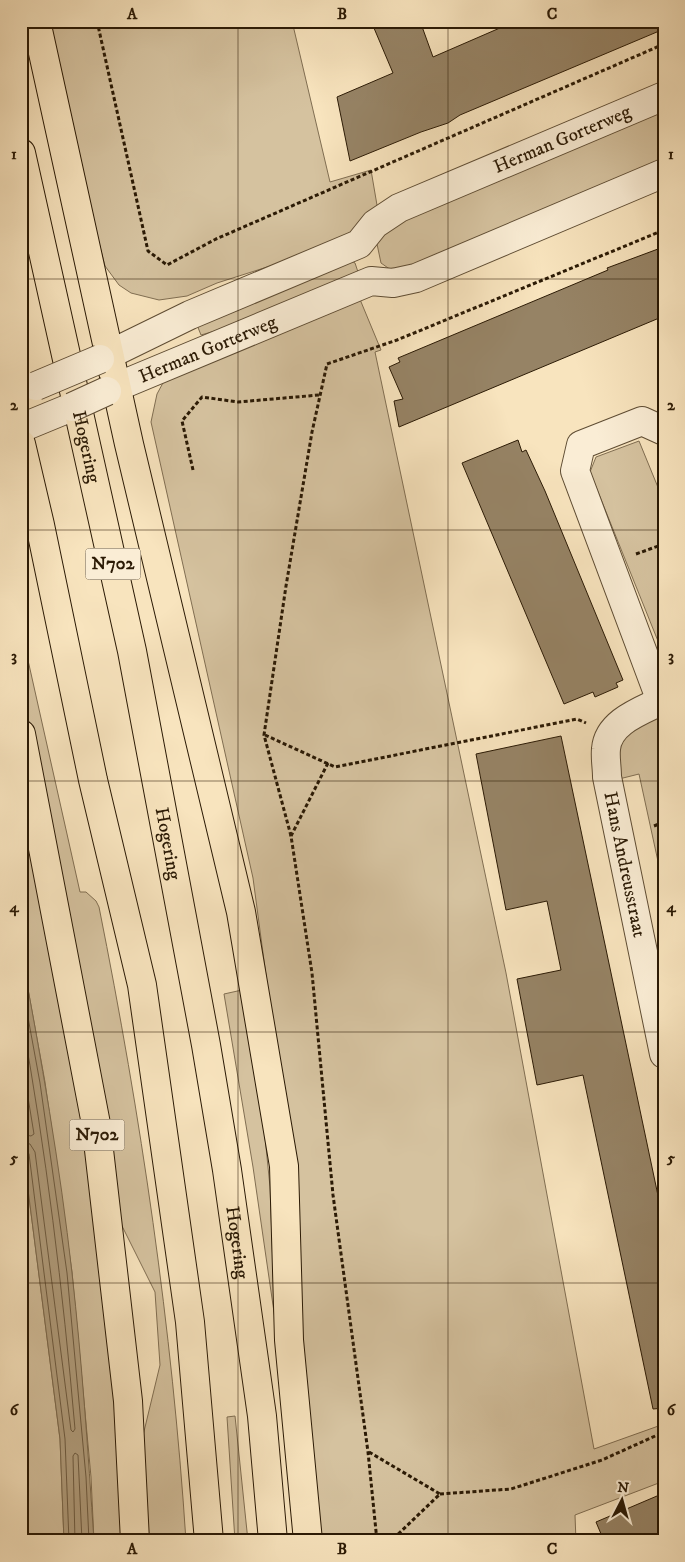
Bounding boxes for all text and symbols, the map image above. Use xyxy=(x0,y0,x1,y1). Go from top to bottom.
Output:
text: A xyxy=(126,4,138,24)
text: B xyxy=(337,4,347,24)
text: C xyxy=(547,4,557,24)
street label: Herman Gorterweg xyxy=(490,100,635,178)
text: 1 xyxy=(11,144,17,164)
text: 1 xyxy=(668,144,674,164)
street label: Herman Gorterweg xyxy=(135,310,281,388)
text: 2 xyxy=(10,395,19,415)
text: 2 xyxy=(667,395,676,415)
street label: Hogering xyxy=(67,409,106,486)
road number: N702 xyxy=(86,548,140,580)
text: 3 xyxy=(11,646,17,666)
text: 3 xyxy=(668,646,674,666)
street label: Hans Andreusstraat xyxy=(599,790,651,939)
street label: Hogering xyxy=(150,805,186,882)
text: 4 xyxy=(8,897,19,917)
text: 4 xyxy=(665,897,676,917)
road number: N702 xyxy=(70,1120,124,1150)
text: 5 xyxy=(9,1148,18,1168)
text: 5 xyxy=(666,1148,675,1168)
street label: Hogering xyxy=(221,1205,254,1281)
text: 6 xyxy=(10,1400,20,1420)
text: 6 xyxy=(667,1400,677,1420)
north arrow xyxy=(598,1474,648,1524)
text: N xyxy=(617,1479,630,1498)
text: A xyxy=(126,1539,138,1559)
text: B xyxy=(337,1539,347,1559)
text: C xyxy=(547,1539,557,1559)

